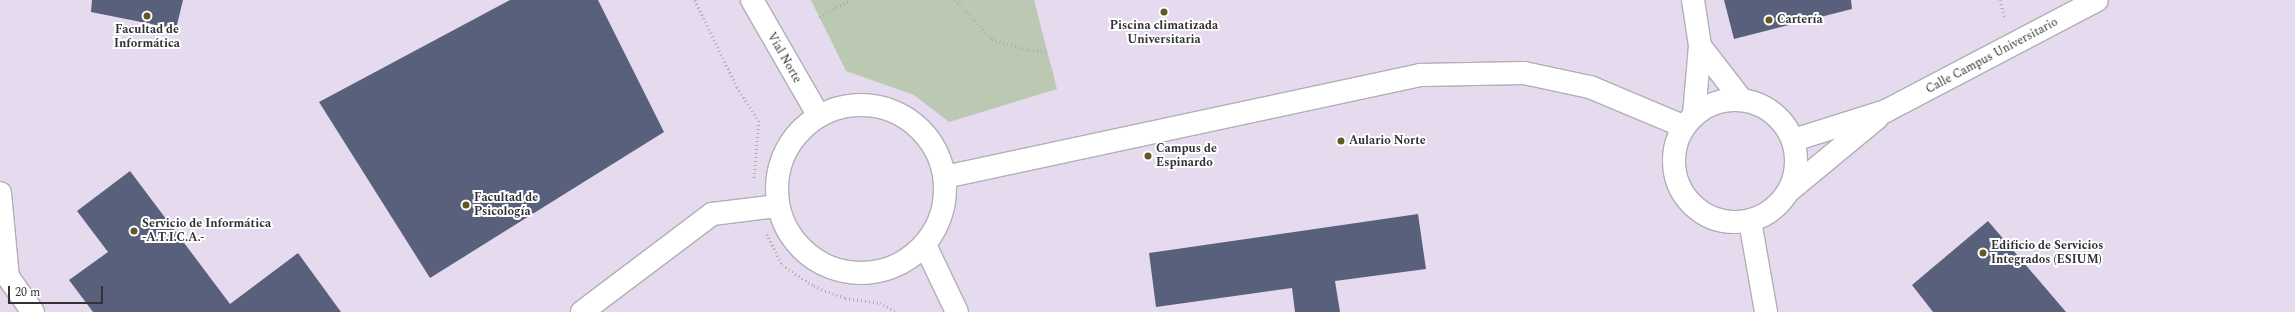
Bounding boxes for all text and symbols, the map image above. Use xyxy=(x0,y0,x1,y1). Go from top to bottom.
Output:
marker: Piscina climatizada Universitaria xyxy=(1159,7,1169,17)
marker: Facultad de Informática xyxy=(142,11,152,21)
place label: Cartería xyxy=(1777,13,1823,27)
marker: Cartería xyxy=(1764,15,1774,25)
street label: Calle Campus Universitario xyxy=(1923,15,2061,97)
place label: Piscina climatizada Universitaria xyxy=(1110,19,1218,47)
place label: Facultad de Informática xyxy=(114,23,180,51)
street label: Vial Norte xyxy=(764,30,804,86)
place label: Aulario Norte xyxy=(1349,134,1426,148)
marker: Aulario Norte xyxy=(1336,136,1346,146)
place label: Campus de Espinardo xyxy=(1156,142,1217,170)
marker: Campus de Espinardo xyxy=(1143,151,1153,161)
place label: Facultad de Psicología xyxy=(474,191,538,219)
marker: Facultad de Psicología xyxy=(461,200,471,210)
place label: Servicio de Informática -A.T.I.C.A.- xyxy=(142,217,271,245)
marker: Servicio de Informática -A.T.I.C.A.- xyxy=(129,226,139,236)
place label: Edificio de Servicios Integrados (ESIUM) xyxy=(1991,239,2103,267)
marker: Edificio de Servicios Integrados (ESIUM) xyxy=(1978,248,1988,258)
scale bar xyxy=(10,278,105,304)
text: 20 m xyxy=(15,283,40,302)

